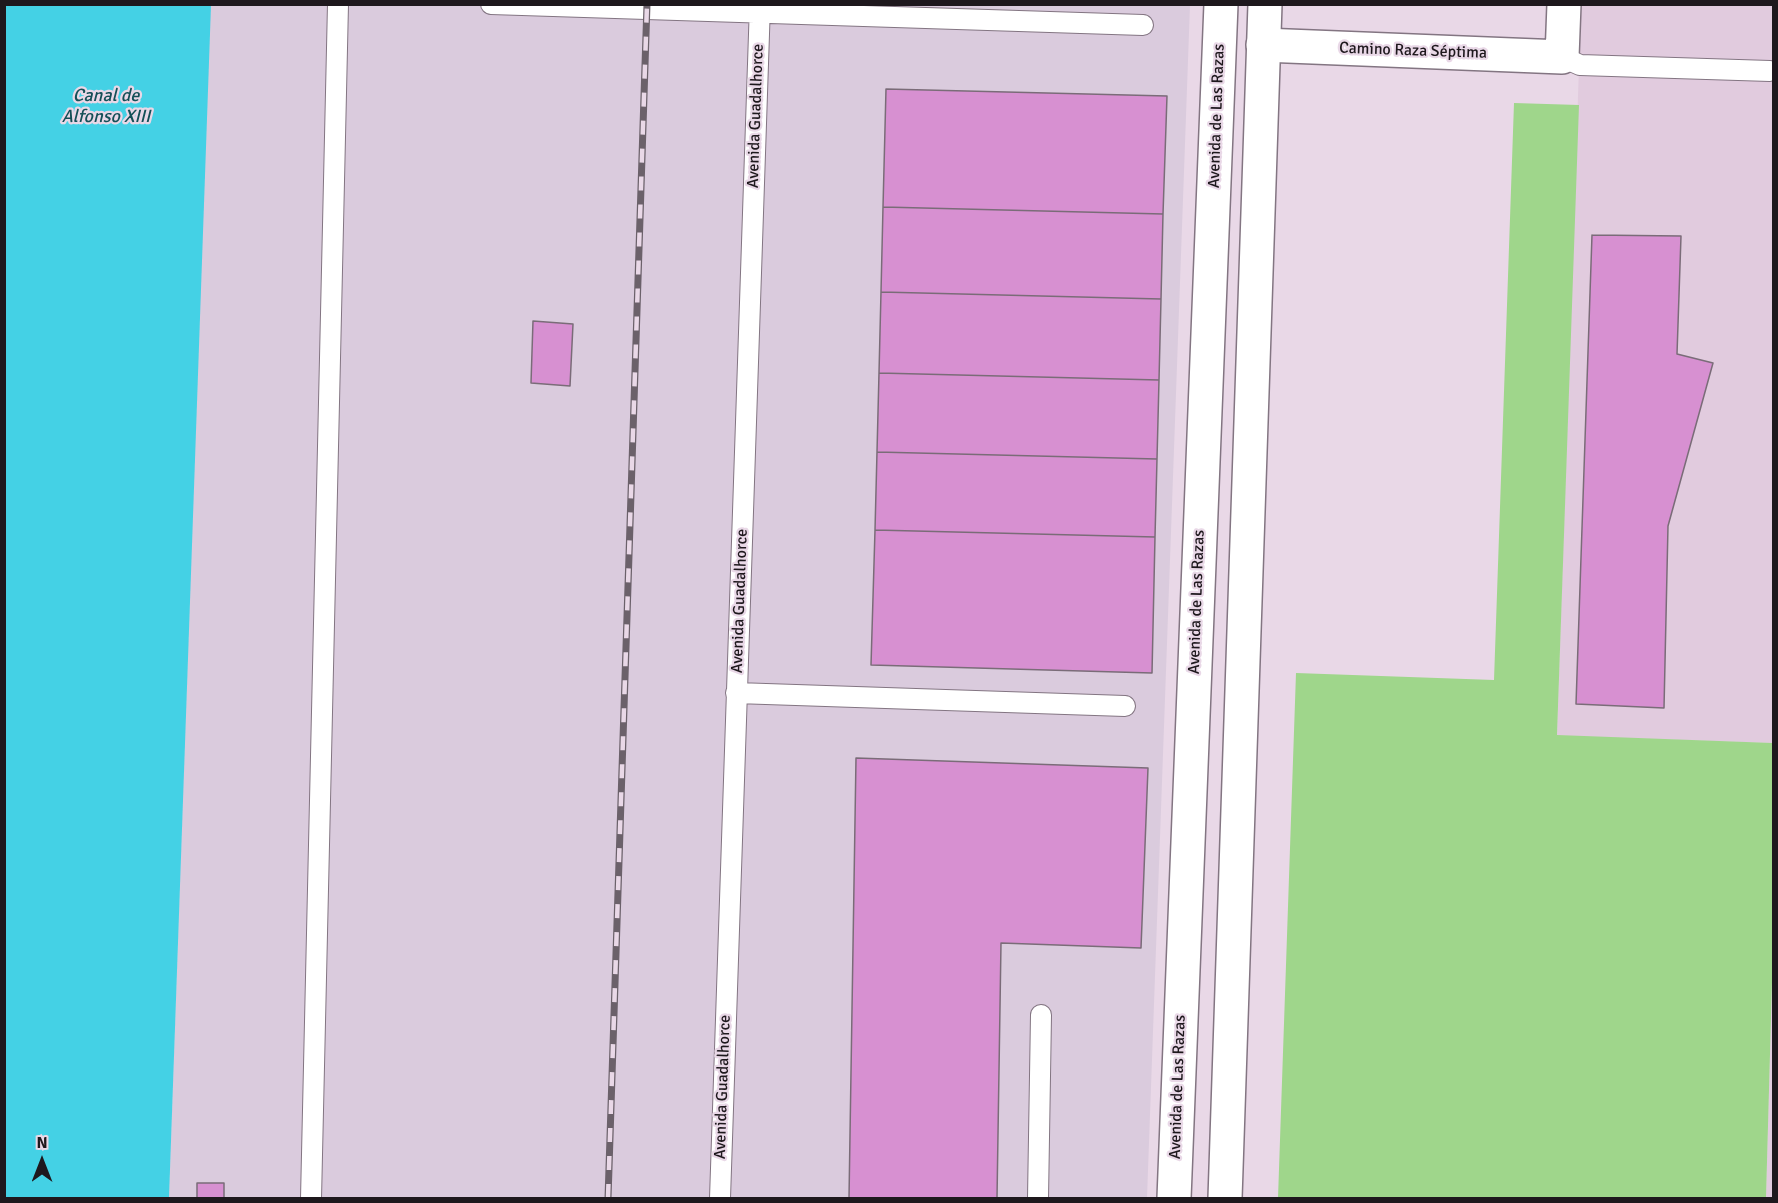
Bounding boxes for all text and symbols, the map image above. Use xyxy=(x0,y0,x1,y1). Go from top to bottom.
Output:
street label: Camino Raza Séptima xyxy=(1339,39,1487,63)
street label: Avenida de Las Razas xyxy=(1205,43,1229,189)
street label: Avenida Guadalhorce xyxy=(744,44,768,188)
water label: Canal de Alfonso XIII xyxy=(62,85,150,128)
street label: Avenida Guadalhorce xyxy=(728,529,752,673)
street label: Avenida de Las Razas xyxy=(1185,529,1209,675)
street label: Avenida de Las Razas xyxy=(1166,1014,1190,1160)
street label: Avenida Guadalhorce xyxy=(711,1015,735,1159)
north arrow xyxy=(12,1131,72,1191)
text: N xyxy=(36,1133,48,1153)

